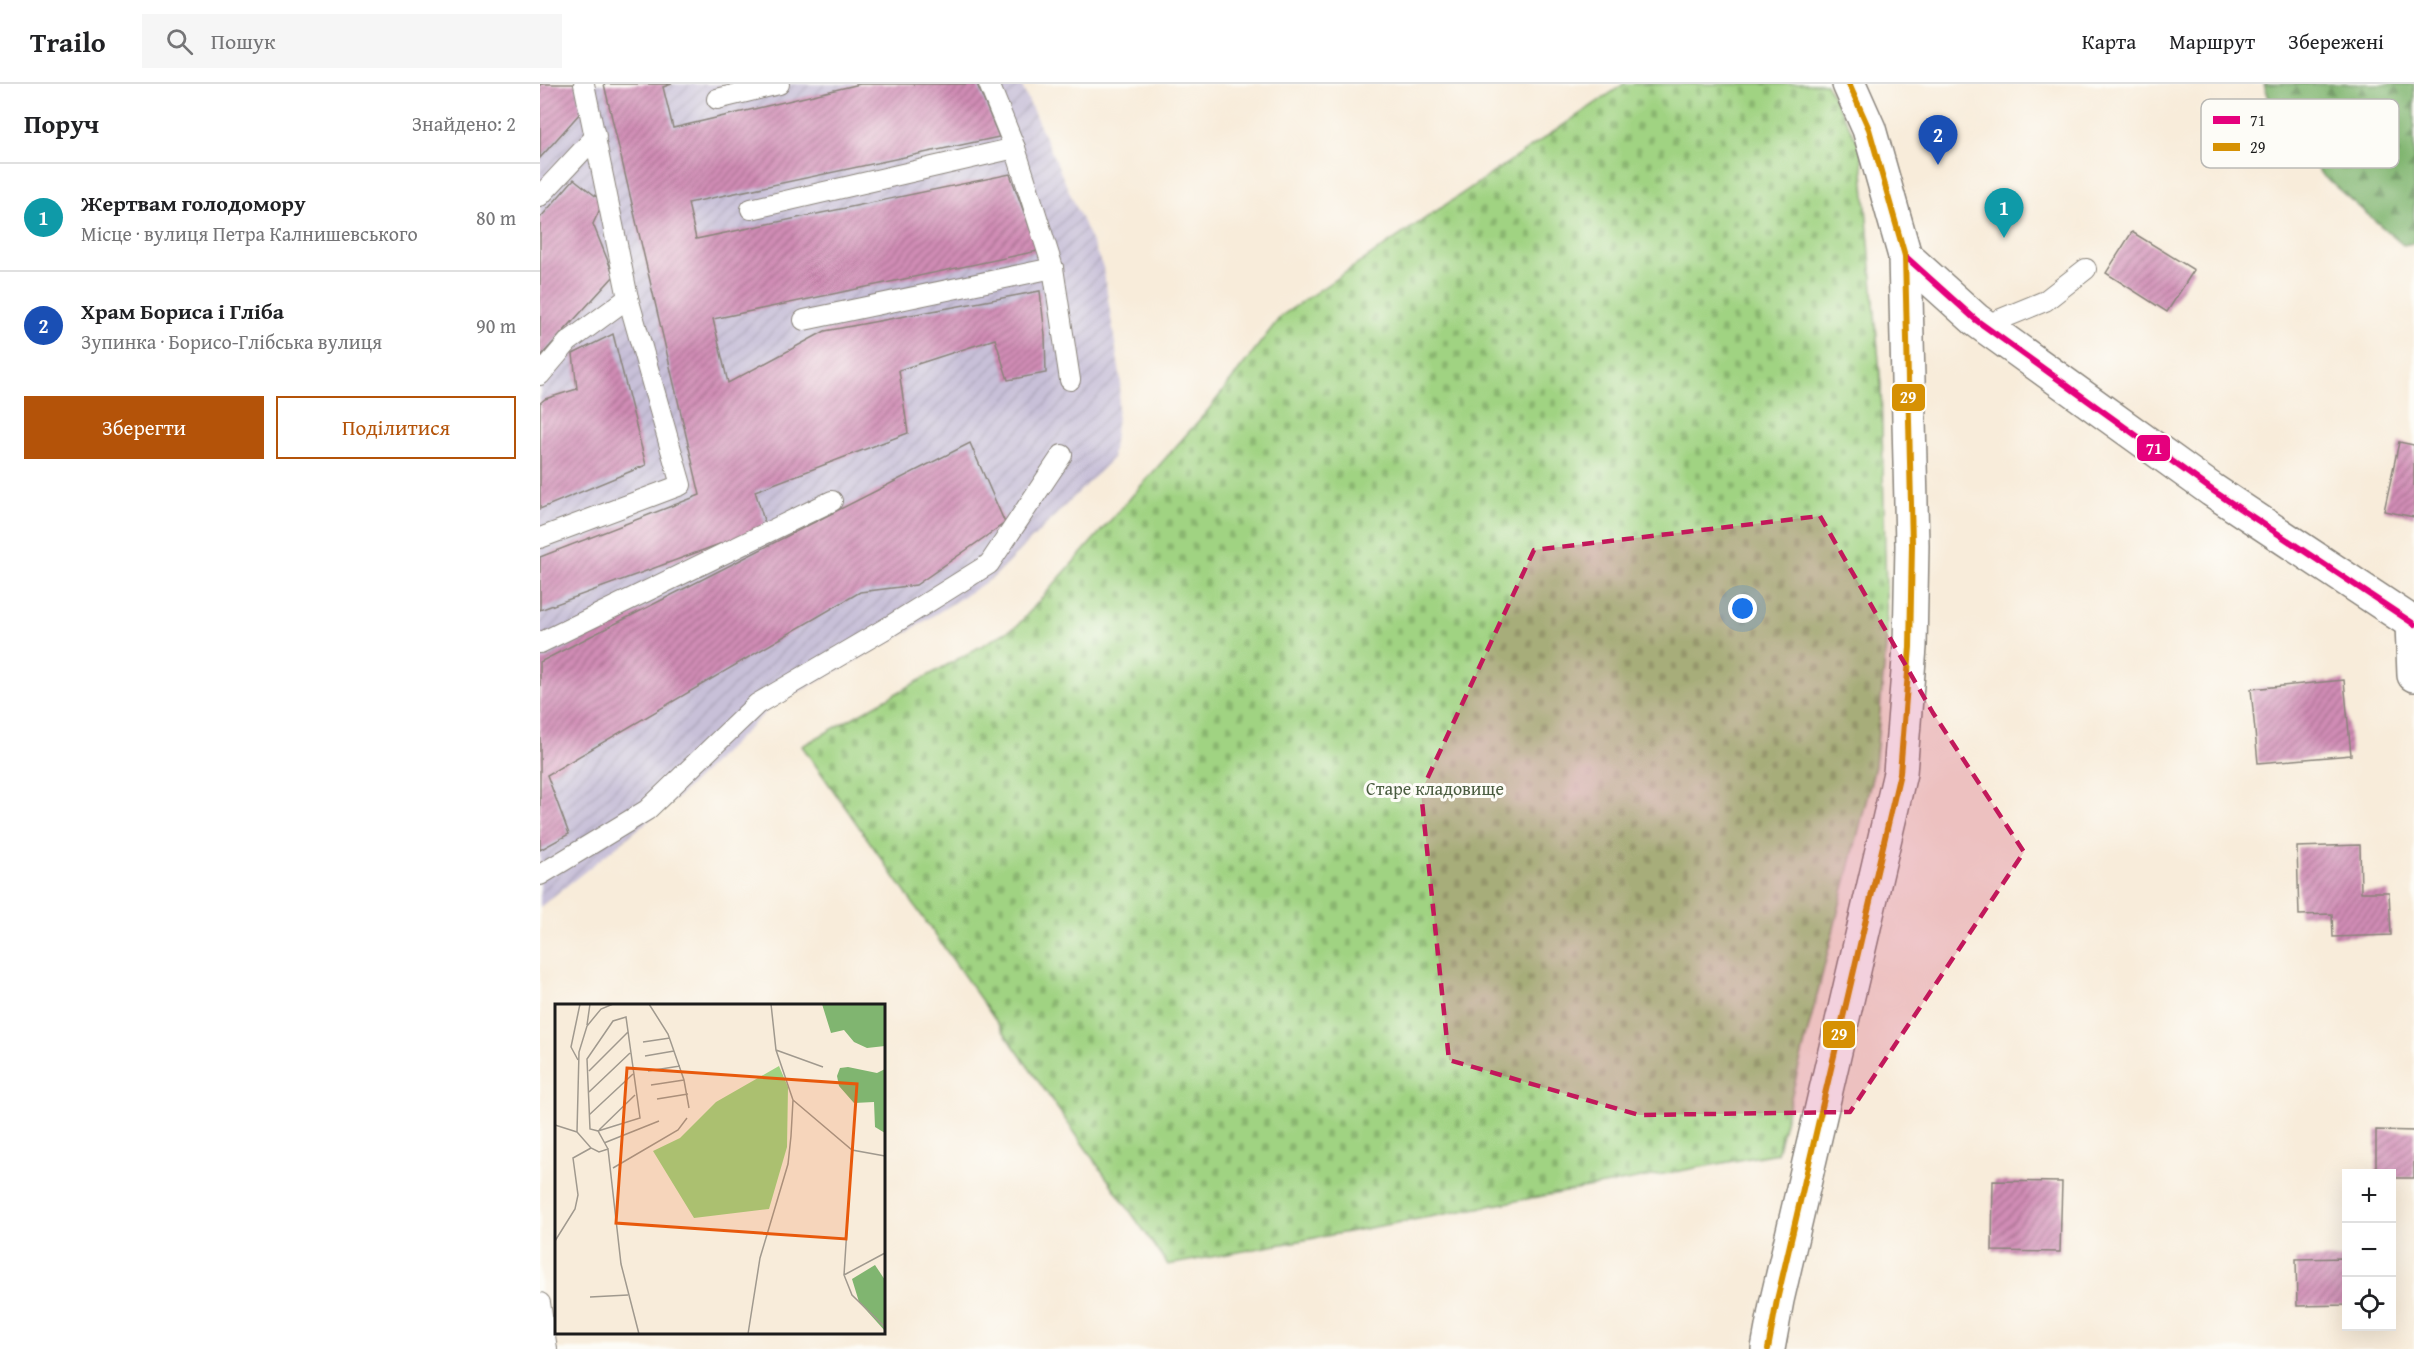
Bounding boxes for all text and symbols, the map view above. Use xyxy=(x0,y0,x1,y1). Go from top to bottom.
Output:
search box xyxy=(142,14,562,68)
text: Trailo xyxy=(30,21,106,62)
icon: search xyxy=(163,25,196,58)
text: Пошук xyxy=(211,25,276,57)
text: Карта xyxy=(2082,26,2136,57)
text: Маршрут xyxy=(2169,26,2255,57)
text: Збережені xyxy=(2288,26,2384,57)
legend xyxy=(2201,99,2399,168)
text: Поруч xyxy=(24,104,99,143)
text: 71 xyxy=(2250,108,2265,132)
text: Знайдено: 2 xyxy=(412,109,516,138)
pin: 2 xyxy=(1918,116,1958,165)
text: 29 xyxy=(2250,135,2266,159)
text: Жертвам голодомору xyxy=(81,187,306,219)
pin: 1 xyxy=(1984,188,2024,238)
text: 1 xyxy=(38,203,49,232)
text: 80 m xyxy=(476,203,516,232)
text: Місце · вулиця Петра Калнишевського xyxy=(81,219,418,248)
text: Храм Бориса і Гліба xyxy=(81,295,284,327)
text: 2 xyxy=(38,311,49,340)
text: 90 m xyxy=(476,311,516,340)
text: Зупинка · Борисо-Глібська вулиця xyxy=(81,327,382,356)
line badge: 29 xyxy=(1891,383,1926,412)
text: 29 xyxy=(1900,385,1916,409)
button: Зберегти xyxy=(24,396,264,459)
button: Поділитися xyxy=(276,396,516,459)
line badge: 71 xyxy=(2136,434,2171,462)
text: 71 xyxy=(2146,436,2162,460)
your location xyxy=(1728,594,1757,623)
park label: Старе кладовище xyxy=(1366,775,1504,802)
inset map xyxy=(555,1004,885,1334)
line badge: 29 xyxy=(1822,1020,1856,1049)
text: 29 xyxy=(1831,1022,1847,1046)
map controls xyxy=(2342,1169,2396,1331)
button: + xyxy=(2342,1169,2396,1223)
button: − xyxy=(2342,1223,2396,1277)
button: locate xyxy=(2342,1277,2396,1331)

